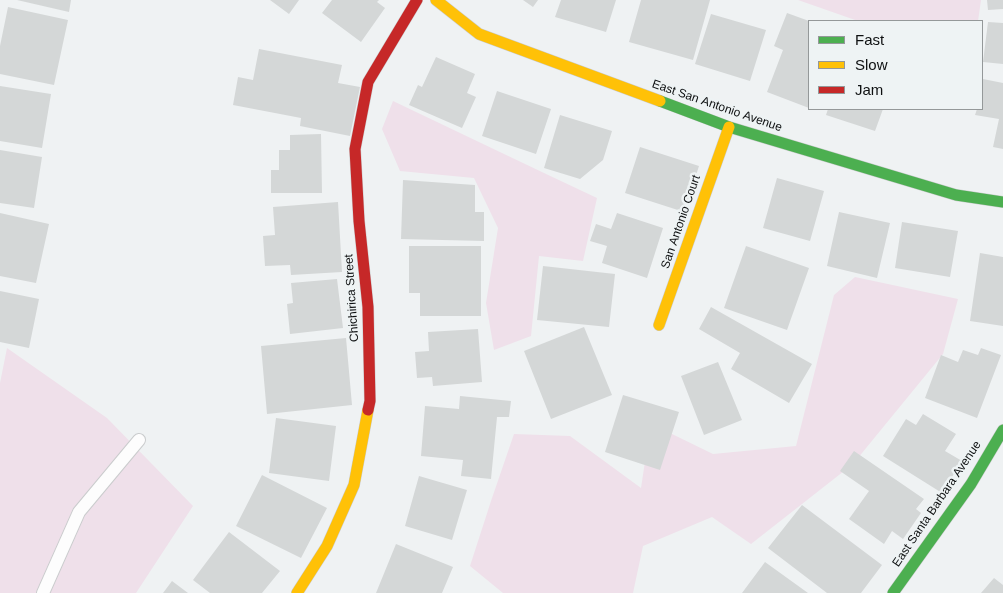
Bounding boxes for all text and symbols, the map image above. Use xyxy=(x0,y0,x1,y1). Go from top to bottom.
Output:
legend xyxy=(808,20,983,110)
text: Fast xyxy=(855,31,884,48)
text: Slow xyxy=(855,56,888,73)
street label: East San Antonio Avenue xyxy=(650,77,784,135)
text: Jam xyxy=(855,81,883,98)
street label: San Antonio Court xyxy=(658,173,704,271)
street label: Chichirica Street xyxy=(342,254,362,342)
street label: East Santa Barbara Avenue xyxy=(889,438,985,570)

